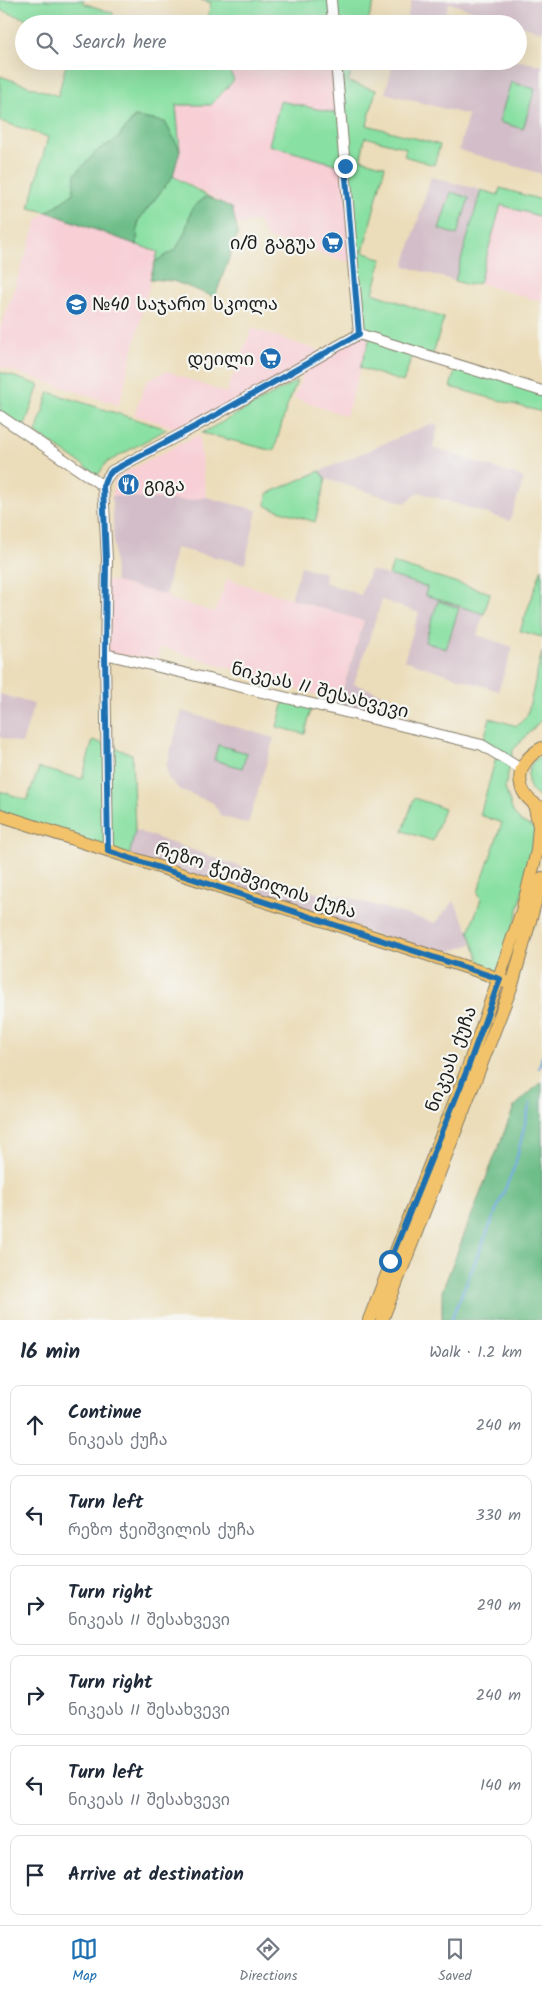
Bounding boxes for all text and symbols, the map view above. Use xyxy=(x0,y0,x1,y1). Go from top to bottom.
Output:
search box xyxy=(15,15,527,70)
text: Search here xyxy=(73,28,167,58)
icon: search xyxy=(33,29,61,57)
route end xyxy=(334,155,357,178)
place label: ი/მ გაგუა xyxy=(230,230,316,259)
supermarket icon: ი/მ გაგუა xyxy=(320,231,344,255)
place label: №40 საჯარო სკოლა xyxy=(92,291,278,320)
school or university icon: №40 საჯარო სკოლა xyxy=(64,292,88,316)
place label: დეილი xyxy=(187,346,254,375)
supermarket icon: დეილი xyxy=(258,347,282,371)
place label: გიგა xyxy=(144,472,185,501)
restaurant icon: გიგა xyxy=(116,473,140,497)
street label: ნიკეას II შესახვევი xyxy=(228,655,412,728)
street label: რეზო ჭეიშვილის ქუჩა xyxy=(151,835,360,928)
street label: ნიკეას ქუჩა xyxy=(419,1002,486,1117)
route start xyxy=(379,1250,402,1273)
text: 16 min xyxy=(20,1336,80,1369)
text: Walk · 1.2 km xyxy=(429,1340,522,1365)
text: Continue xyxy=(68,1398,141,1428)
icon: ahead xyxy=(21,1411,49,1439)
text: 240 m xyxy=(476,1413,521,1438)
text: ნიკეას ქუჩა xyxy=(68,1428,167,1453)
text: Turn left xyxy=(68,1488,143,1518)
icon: left xyxy=(21,1501,49,1529)
text: 330 m xyxy=(476,1503,521,1528)
text: რეზო ჭეიშვილის ქუჩა xyxy=(68,1518,255,1543)
text: Turn right xyxy=(68,1578,153,1608)
icon: right xyxy=(21,1591,49,1619)
text: 290 m xyxy=(477,1593,521,1618)
text: ნიკეას II შესახვევი xyxy=(68,1608,230,1633)
text: Turn right xyxy=(68,1668,153,1698)
icon: right xyxy=(21,1681,49,1709)
text: 240 m xyxy=(476,1683,521,1708)
text: ნიკეას II შესახვევი xyxy=(68,1698,230,1723)
text: Turn left xyxy=(68,1758,143,1788)
icon: left xyxy=(21,1771,49,1799)
text: 140 m xyxy=(480,1773,521,1798)
text: ნიკეას II შესახვევი xyxy=(68,1788,230,1813)
text: Arrive at destination xyxy=(68,1860,244,1890)
icon: arrive xyxy=(21,1861,49,1889)
tab: Map xyxy=(70,1935,98,1987)
tab: Directions xyxy=(239,1935,297,1987)
tab: Saved xyxy=(438,1935,472,1987)

